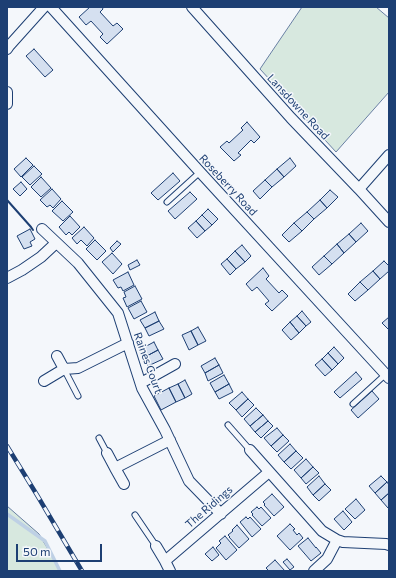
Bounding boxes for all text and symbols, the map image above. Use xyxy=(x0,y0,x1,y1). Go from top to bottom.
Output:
street label: Lansdowne Road xyxy=(264,71,332,143)
street label: Roseberry Road xyxy=(196,152,260,218)
street label: Raines Court xyxy=(131,331,165,395)
street label: The Ridings xyxy=(183,483,235,531)
scale bar xyxy=(18,536,104,562)
text: 50 m xyxy=(23,544,51,558)

